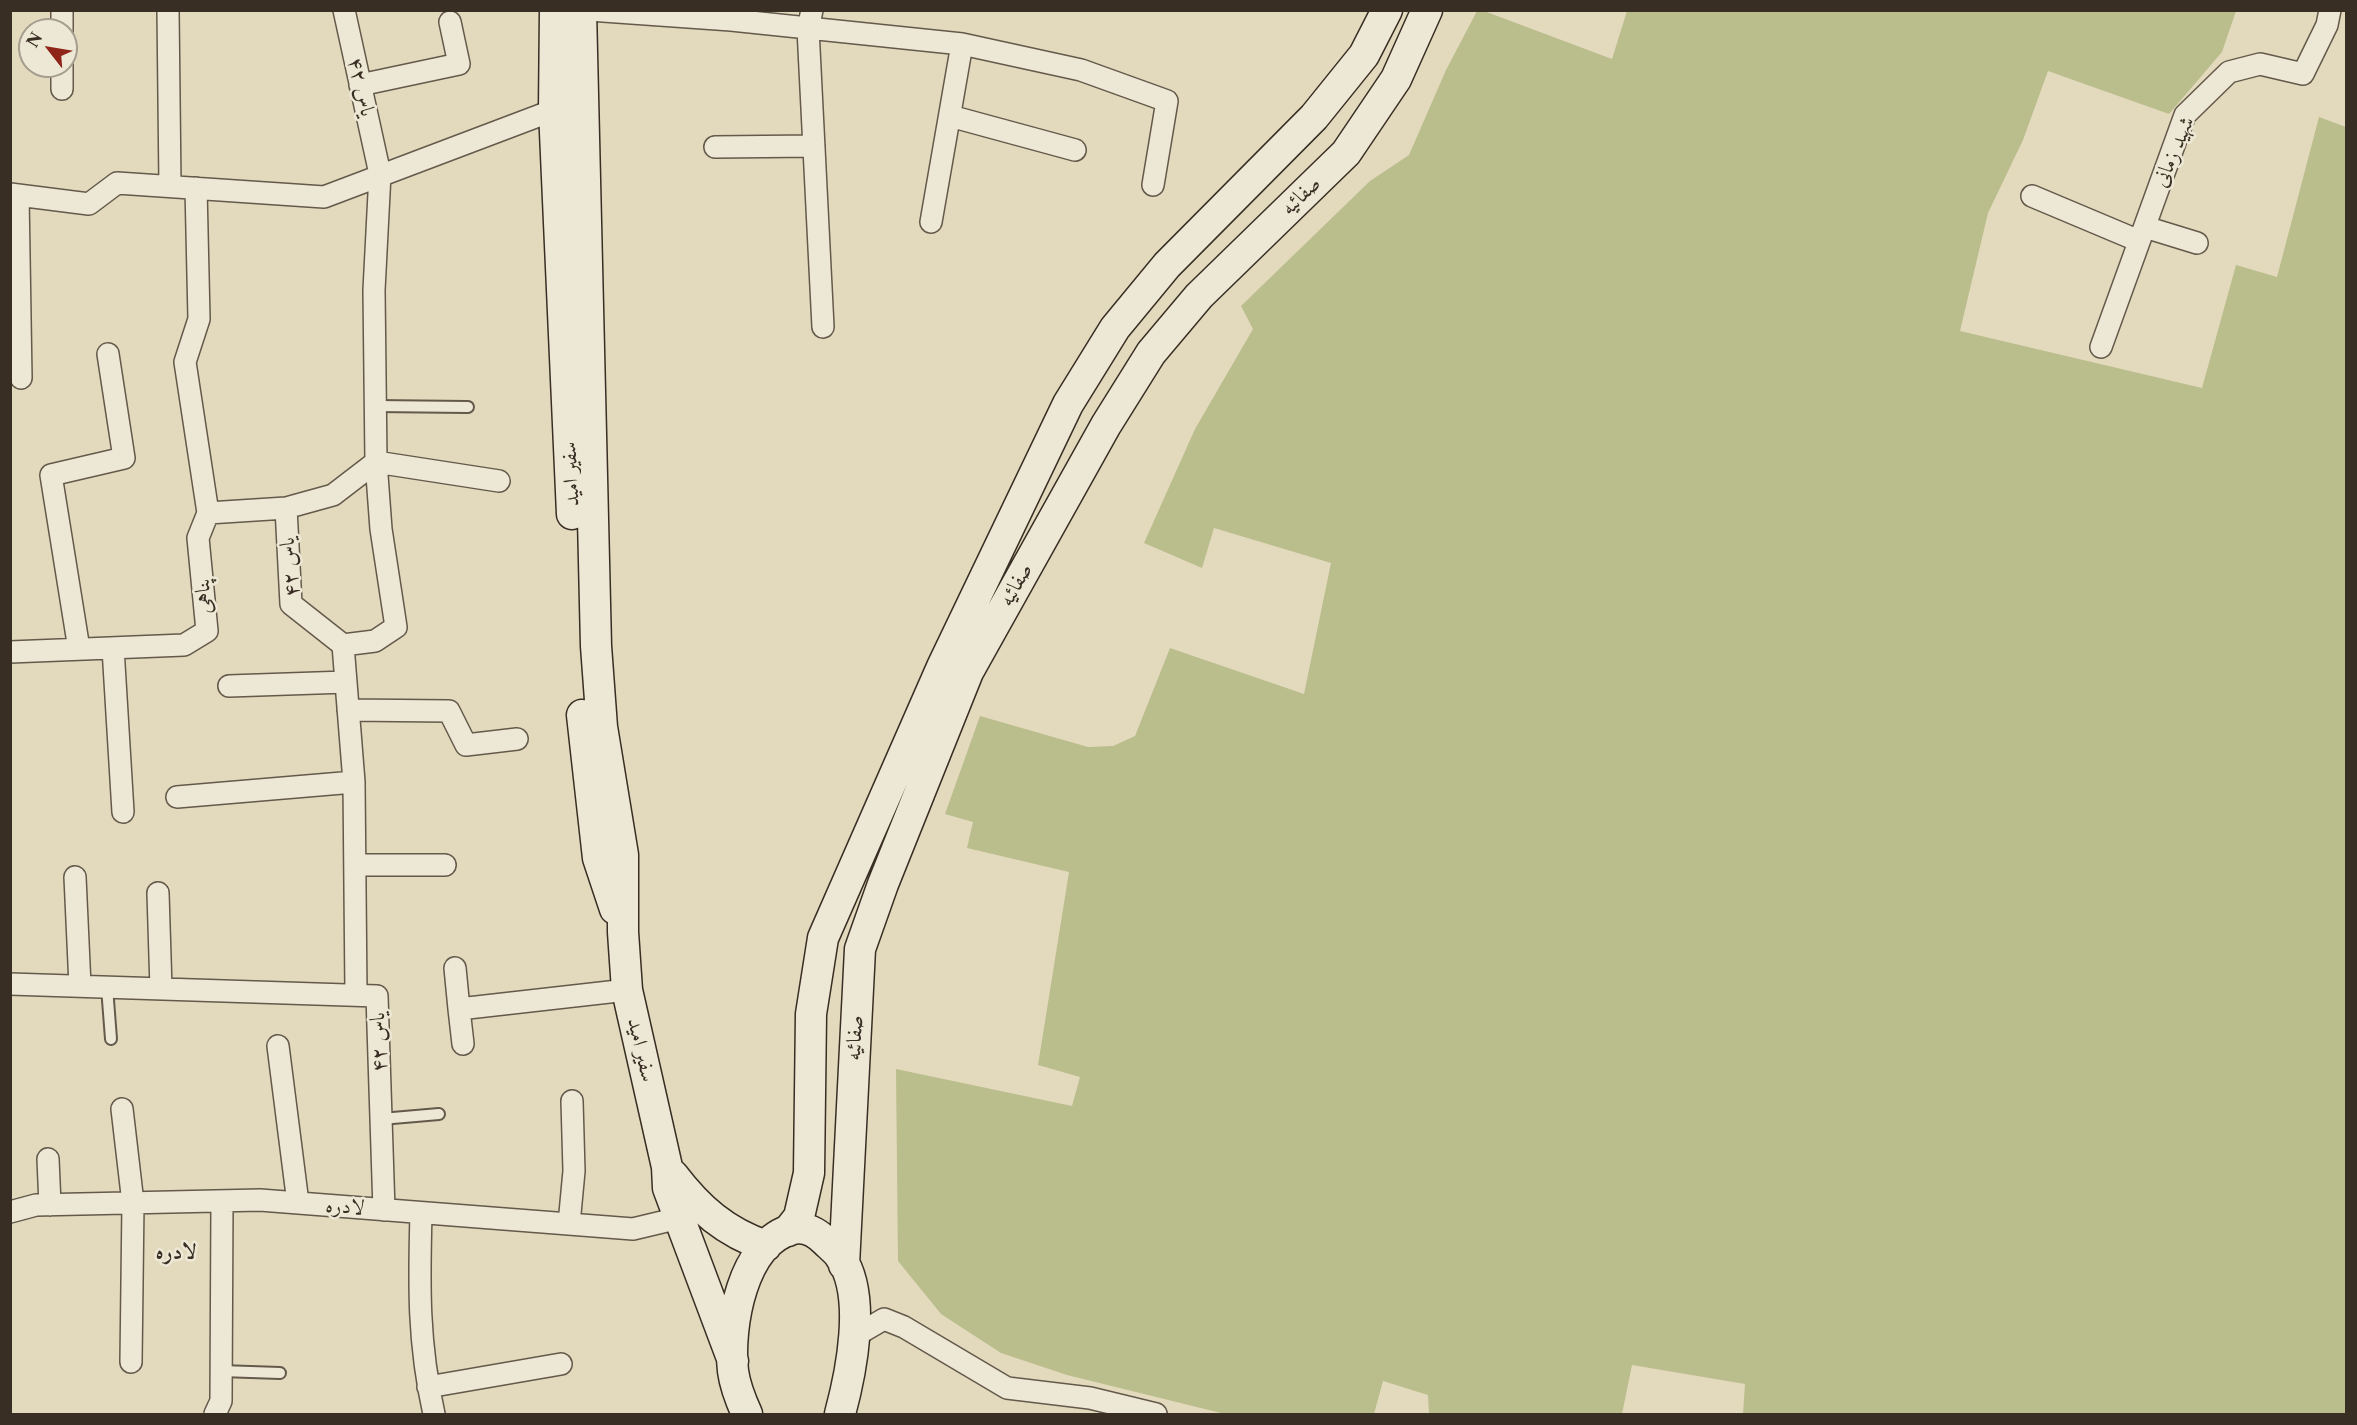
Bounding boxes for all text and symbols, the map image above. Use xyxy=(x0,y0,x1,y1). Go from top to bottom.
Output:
north arrow xyxy=(18,18,78,78)
text: N xyxy=(22,29,46,51)
street label: یاس ۴۲ xyxy=(342,55,380,119)
street label: شهید زمانی xyxy=(2148,113,2200,191)
street label: صفائیه xyxy=(1276,171,1326,221)
street label: سفیر امید xyxy=(557,441,585,507)
street label: یاس ۴۲ xyxy=(275,536,305,598)
street label: صفائیه xyxy=(994,559,1038,611)
street label: پناهی xyxy=(190,577,218,615)
street label: یاس ۴۲ xyxy=(365,1012,393,1072)
street label: صفائیه xyxy=(841,1015,869,1061)
street label: سفیر امید xyxy=(621,1016,661,1084)
street label: لادره xyxy=(325,1193,365,1221)
district label: لادره xyxy=(156,1240,196,1266)

